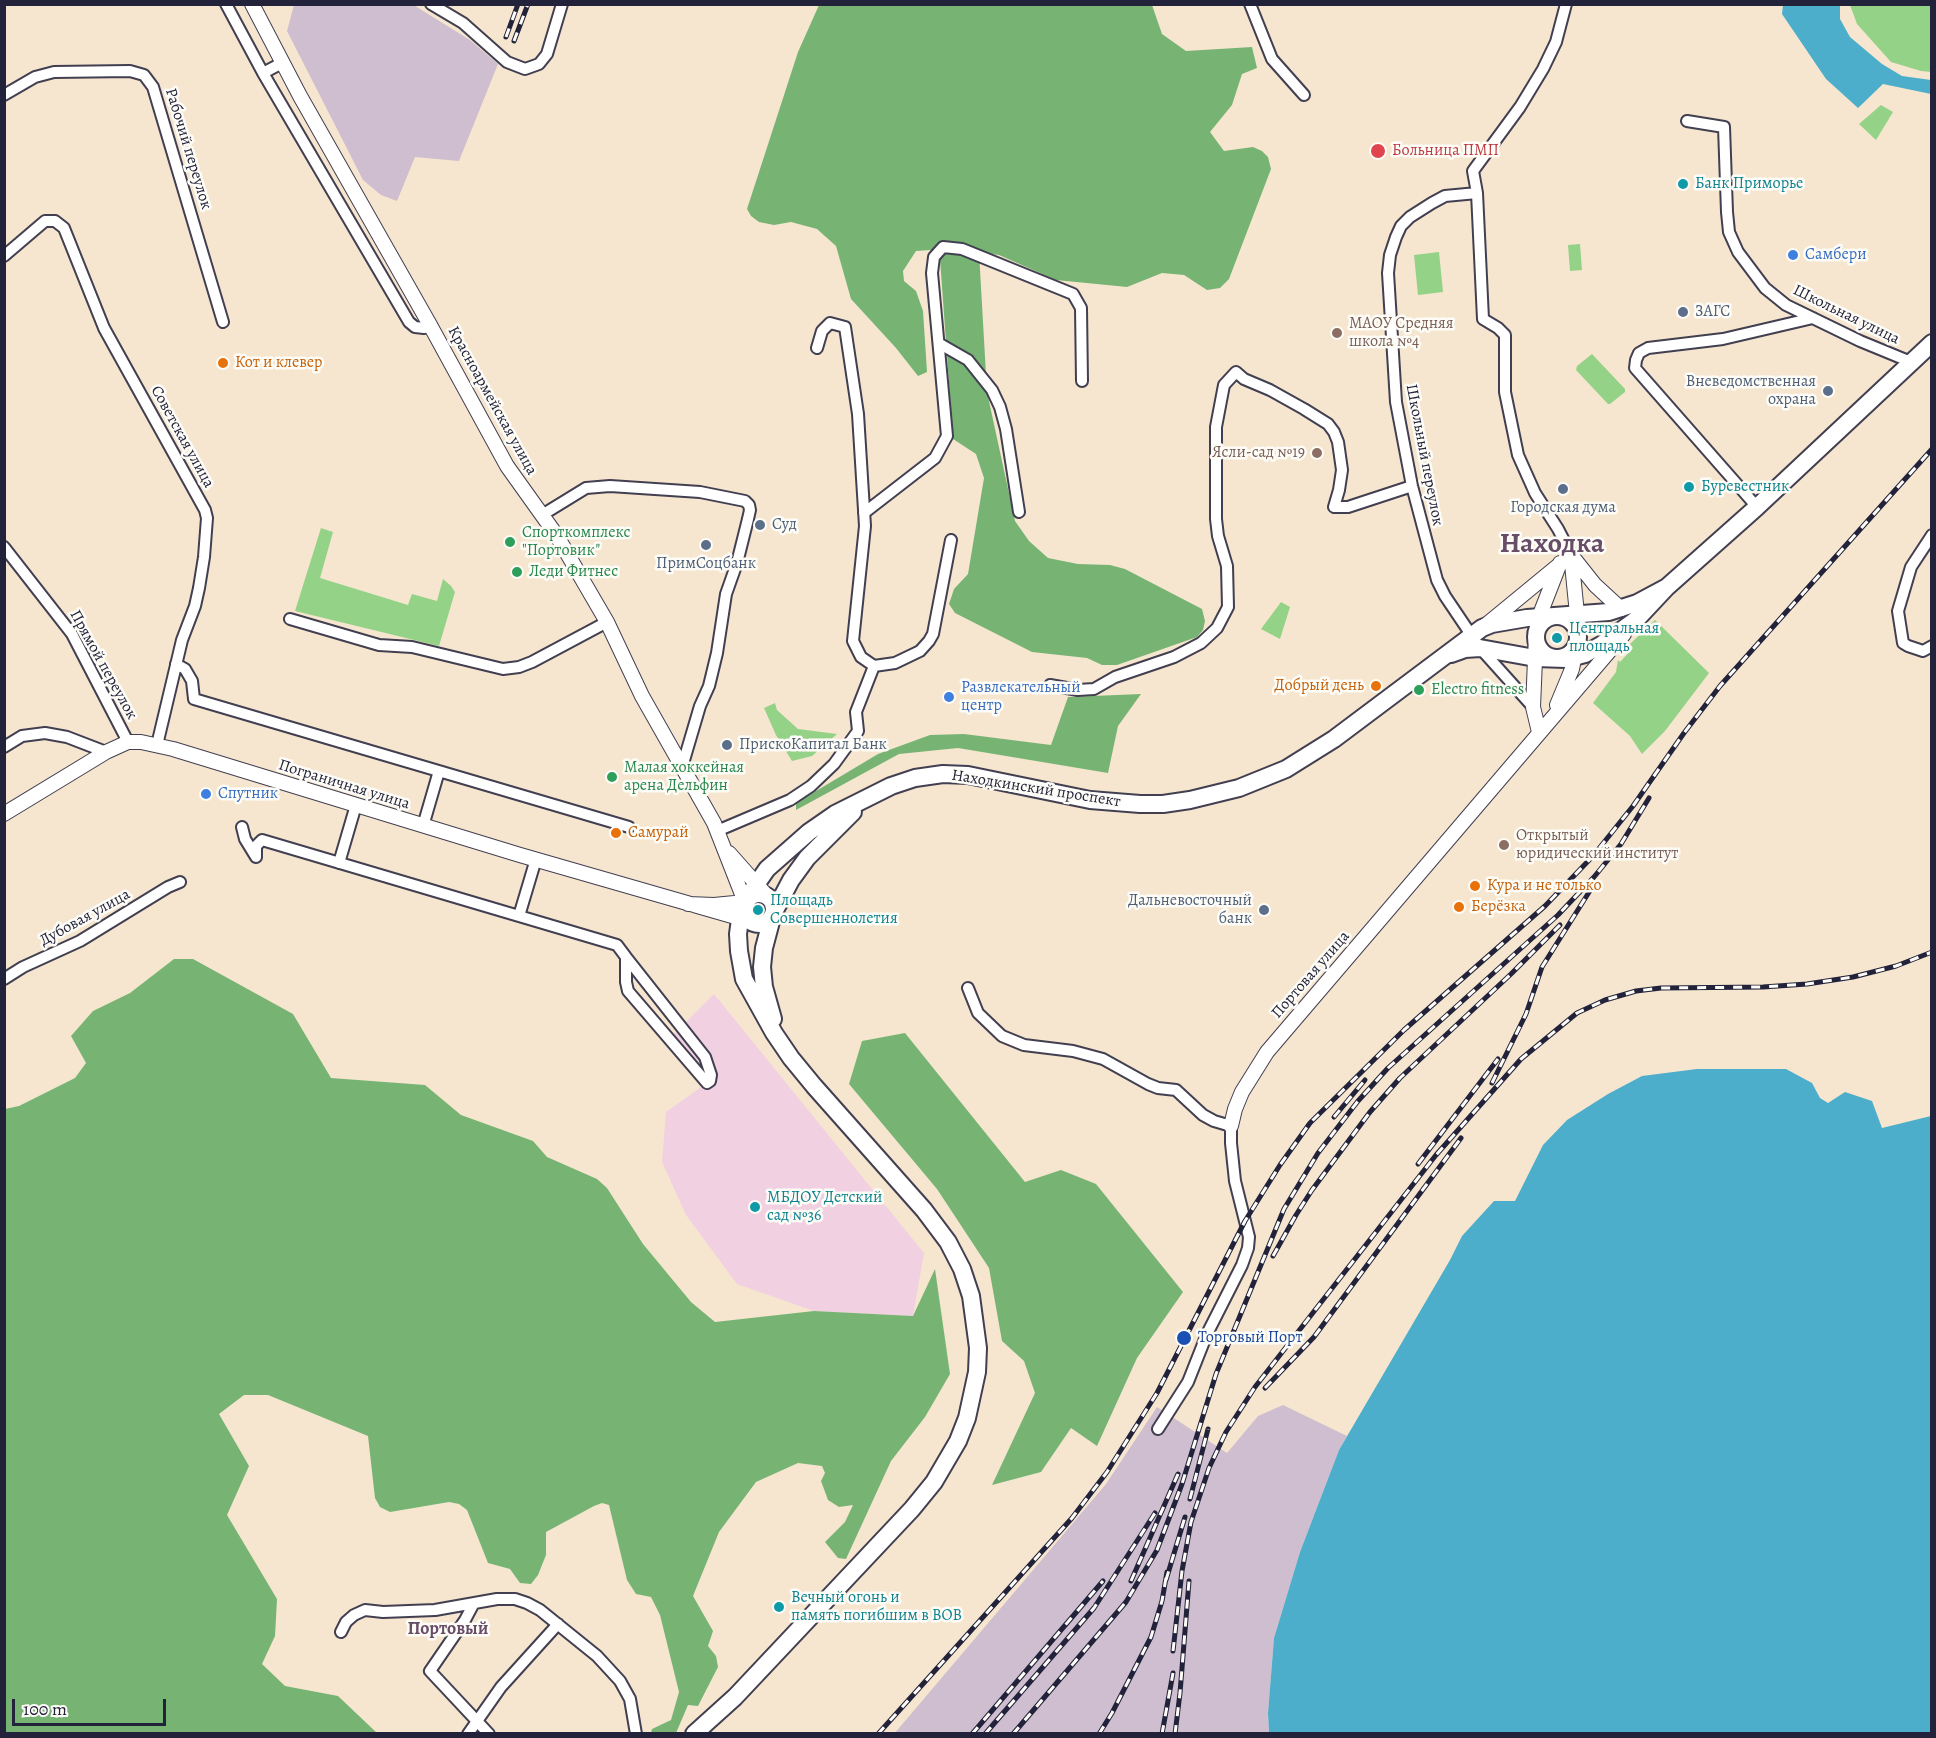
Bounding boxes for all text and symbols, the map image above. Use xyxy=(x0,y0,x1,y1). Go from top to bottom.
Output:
street label: Рабочий переулок xyxy=(160,86,216,212)
place label: Больница ПМП xyxy=(1392,141,1499,161)
marker: Больница ПМП xyxy=(1369,142,1387,160)
place label: Банк Приморье xyxy=(1695,174,1803,194)
marker: Банк Приморье xyxy=(1676,177,1690,191)
place label: Самбери xyxy=(1805,245,1867,265)
marker: Самбери xyxy=(1786,248,1800,262)
street label: Школьная улица xyxy=(1790,281,1902,349)
place label: ЗАГС xyxy=(1695,302,1730,322)
marker: ЗАГС xyxy=(1676,305,1690,319)
place label: МАОУ Средняя школа №4 xyxy=(1349,314,1454,352)
street label: Красноармейская улица xyxy=(443,323,541,479)
marker: МАОУ Средняя школа №4 xyxy=(1330,326,1344,340)
place label: Кот и клевер xyxy=(235,353,323,373)
marker: Кот и клевер xyxy=(216,356,230,370)
place label: Вневедомственная охрана xyxy=(1686,372,1816,410)
street label: Школьный переулок xyxy=(1401,382,1447,528)
street label: Советская улица xyxy=(146,383,218,491)
marker: Вневедомственная охрана xyxy=(1821,384,1835,398)
place label: Ясли-сад №19 xyxy=(1212,443,1305,463)
marker: Ясли-сад №19 xyxy=(1310,446,1324,460)
place label: Буревестник xyxy=(1701,477,1789,497)
marker: Буревестник xyxy=(1682,480,1696,494)
marker: Городская дума xyxy=(1556,482,1570,496)
place label: Городская дума xyxy=(1510,498,1616,518)
place label: Суд xyxy=(772,515,797,535)
marker: Суд xyxy=(753,518,767,532)
place label: Спорткомплекс "Портовик" xyxy=(522,523,630,561)
district label: Находка xyxy=(1500,528,1604,562)
marker: Спорткомплекс "Портовик" xyxy=(503,535,517,549)
marker: ПримСоцбанк xyxy=(699,538,713,552)
place label: ПримСоцбанк xyxy=(656,554,756,574)
place label: Леди Фитнес xyxy=(529,562,618,582)
marker: Леди Фитнес xyxy=(510,565,524,579)
street label: Прямой переулок xyxy=(65,607,141,723)
place label: Центральная площадь xyxy=(1569,619,1659,657)
marker: Центральная площадь xyxy=(1550,631,1564,645)
place label: Добрый день xyxy=(1274,676,1364,696)
place label: Развлекательный центр xyxy=(961,678,1081,716)
marker: Добрый день xyxy=(1369,679,1383,693)
place label: Electro fitness xyxy=(1431,680,1524,700)
marker: Electro fitness xyxy=(1412,683,1426,697)
marker: Развлекательный центр xyxy=(942,690,956,704)
place label: ПрискоКапитал Банк xyxy=(739,735,887,755)
marker: ПрискоКапитал Банк xyxy=(720,738,734,752)
street label: Пограничная улица xyxy=(276,756,412,814)
place label: Малая хоккейная арена Дельфин xyxy=(624,758,744,796)
street label: Находкинский проспект xyxy=(950,766,1122,812)
marker: Малая хоккейная арена Дельфин xyxy=(605,770,619,784)
place label: Спутник xyxy=(218,784,278,804)
marker: Спутник xyxy=(199,787,213,801)
place label: Самурай xyxy=(628,823,689,843)
marker: Самурай xyxy=(609,826,623,840)
place label: Открытый юридический институт xyxy=(1516,826,1678,864)
marker: Открытый юридический институт xyxy=(1497,838,1511,852)
place label: Кура и не только xyxy=(1487,876,1601,896)
marker: Кура и не только xyxy=(1468,879,1482,893)
street label: Дубовая улица xyxy=(36,885,134,951)
place label: Площадь Совершеннолетия xyxy=(770,891,898,929)
place label: Дальневосточный банк xyxy=(1128,891,1252,929)
place label: Берёзка xyxy=(1471,897,1526,917)
marker: Берёзка xyxy=(1452,900,1466,914)
marker: Площадь Совершеннолетия xyxy=(751,903,765,917)
marker: Дальневосточный банк xyxy=(1257,903,1271,917)
street label: Портовая улица xyxy=(1268,927,1354,1023)
place label: МБДОУ Детский сад №36 xyxy=(767,1188,882,1226)
marker: МБДОУ Детский сад №36 xyxy=(748,1200,762,1214)
place label: Торговый Порт xyxy=(1198,1328,1303,1348)
marker: Торговый Порт xyxy=(1175,1329,1193,1347)
place label: Вечный огонь и память погибшим в ВОВ xyxy=(791,1588,962,1626)
marker: Вечный огонь и память погибшим в ВОВ xyxy=(772,1600,786,1614)
district label: Портовый xyxy=(408,1619,488,1641)
scale bar xyxy=(15,1687,170,1725)
text: 100 m xyxy=(23,1697,67,1721)

